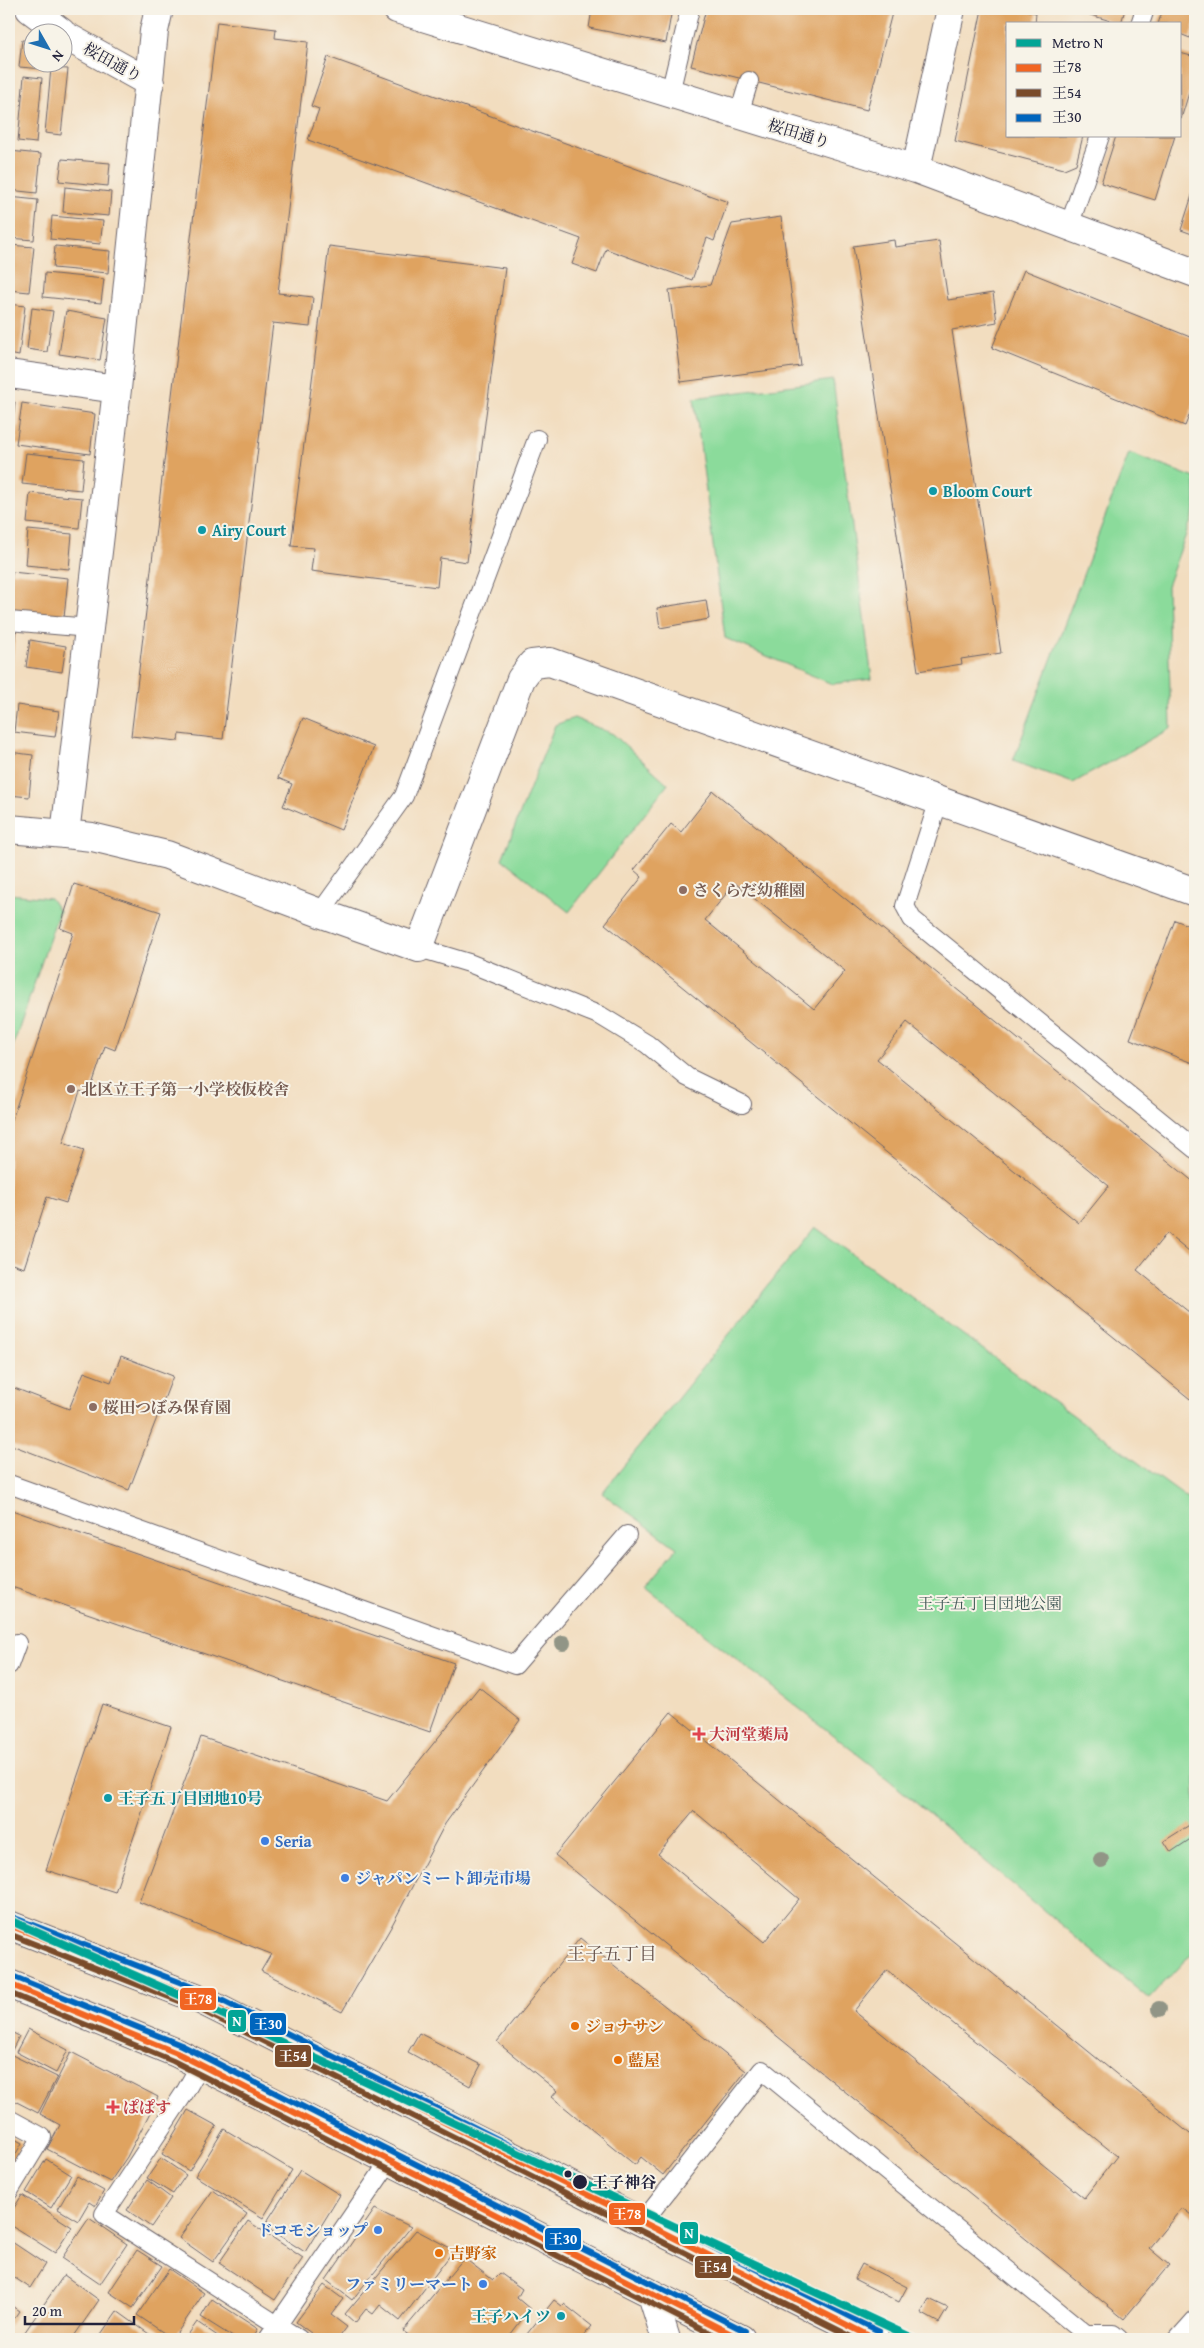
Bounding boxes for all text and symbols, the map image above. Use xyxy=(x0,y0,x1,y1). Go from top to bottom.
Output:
north arrow xyxy=(22,22,72,72)
legend xyxy=(1006,22,1182,138)
text: Metro N xyxy=(1052,32,1104,53)
street label: 桜田通り xyxy=(79,36,147,88)
text: N xyxy=(47,46,69,67)
text: 王78 xyxy=(1052,56,1081,77)
text: 王54 xyxy=(1052,82,1081,103)
text: 王30 xyxy=(1052,106,1081,127)
street label: 桜田通り xyxy=(765,112,833,154)
place label: Bloom Court xyxy=(943,479,1032,503)
marker: Bloom Court xyxy=(927,485,939,497)
place label: Airy Court xyxy=(212,518,286,542)
marker: Airy Court xyxy=(196,524,208,536)
place label: さくらだ幼稚園 xyxy=(693,878,805,902)
marker: さくらだ幼稚園 xyxy=(677,884,689,896)
place label: 北区立王子第一小学校仮校舎 xyxy=(81,1077,289,1101)
marker: 北区立王子第一小学校仮校舎 xyxy=(65,1083,77,1095)
place label: 桜田つぼみ保育園 xyxy=(103,1395,231,1419)
marker: 桜田つぼみ保育園 xyxy=(87,1401,99,1413)
park label: 王子五丁目団地公園 xyxy=(918,1591,1062,1615)
place label: 大河堂薬局 xyxy=(709,1722,789,1746)
marker: 大河堂薬局 xyxy=(693,1728,705,1740)
place label: 王子五丁目団地10号 xyxy=(118,1786,263,1810)
marker: 王子五丁目団地10号 xyxy=(102,1792,114,1804)
place label: Seria xyxy=(275,1829,313,1853)
marker: Seria xyxy=(259,1835,271,1847)
place label: ジャパンミート卸売市場 xyxy=(355,1866,531,1890)
marker: ジャパンミート卸売市場 xyxy=(339,1872,351,1884)
district label: 王子五丁目 xyxy=(567,1940,657,1967)
line badge: 王78 xyxy=(179,1987,217,2011)
text: 王78 xyxy=(184,1989,212,2009)
line badge: N xyxy=(227,2009,247,2033)
text: N xyxy=(232,2011,242,2031)
line badge: 王30 xyxy=(249,2012,287,2036)
text: 王30 xyxy=(254,2014,282,2034)
place label: ジョナサン xyxy=(585,2014,664,2038)
marker: ジョナサン xyxy=(569,2020,581,2032)
line badge: 王54 xyxy=(274,2044,312,2068)
text: 王54 xyxy=(279,2046,307,2066)
place label: 藍屋 xyxy=(628,2048,660,2072)
marker: 藍屋 xyxy=(612,2054,624,2066)
place label: ぱぱす xyxy=(123,2095,171,2119)
marker: ぱぱす xyxy=(107,2101,119,2113)
unlabelled marker xyxy=(563,2169,573,2179)
place label: 王子神谷 xyxy=(592,2170,656,2194)
marker: 王子神谷 xyxy=(571,2173,589,2191)
line badge: 王78 xyxy=(608,2202,646,2226)
text: 王78 xyxy=(613,2204,641,2224)
place label: ドコモショップ xyxy=(257,2218,368,2242)
line badge: N xyxy=(679,2221,699,2245)
text: N xyxy=(684,2223,694,2243)
marker: ドコモショップ xyxy=(372,2224,384,2236)
line badge: 王30 xyxy=(544,2227,582,2251)
text: 王30 xyxy=(549,2229,577,2249)
place label: 吉野家 xyxy=(449,2241,497,2265)
marker: 吉野家 xyxy=(433,2247,445,2259)
line badge: 王54 xyxy=(694,2255,732,2279)
text: 王54 xyxy=(699,2257,727,2277)
place label: ファミリーマート xyxy=(345,2272,473,2296)
marker: ファミリーマート xyxy=(477,2278,489,2290)
scale bar xyxy=(25,2293,134,2325)
text: 20 m xyxy=(32,2300,63,2321)
place label: 王子ハイツ xyxy=(471,2304,551,2328)
marker: 王子ハイツ xyxy=(555,2310,567,2322)

